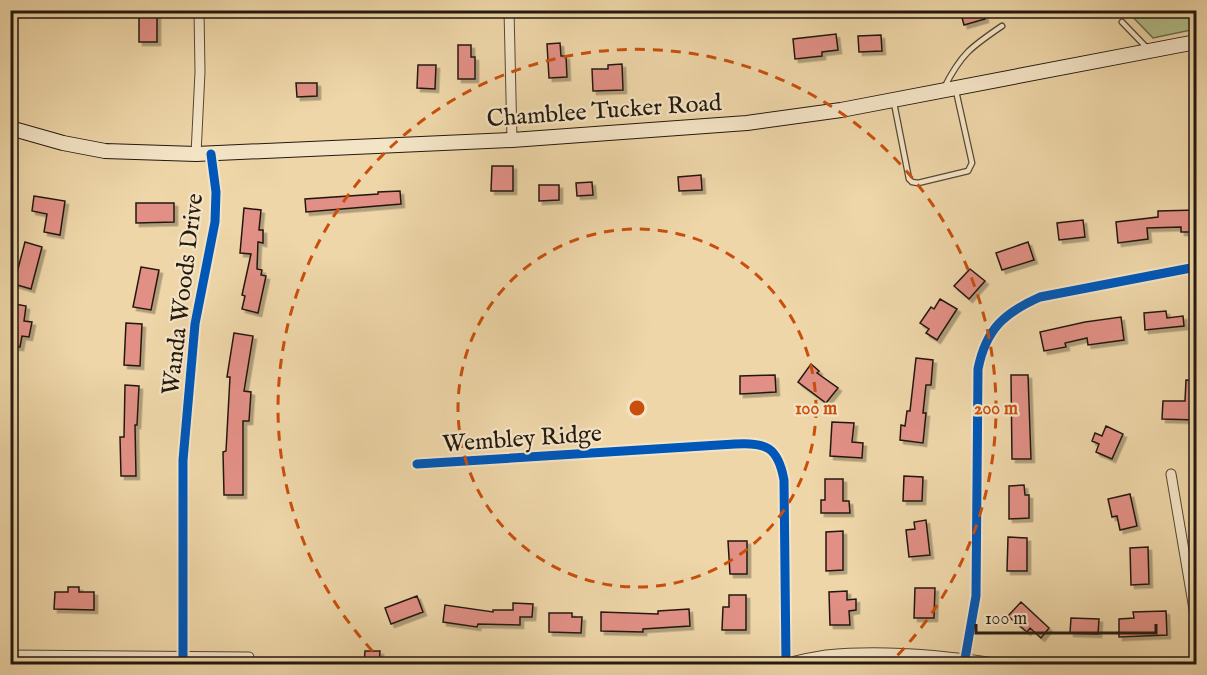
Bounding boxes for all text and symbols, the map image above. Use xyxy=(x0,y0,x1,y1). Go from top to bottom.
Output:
street label: Chamblee Tucker Road xyxy=(486,88,723,135)
street label: Wanda Woods Drive xyxy=(156,192,211,397)
centre of rings xyxy=(627,398,647,418)
text: 100 m xyxy=(795,398,837,421)
text: 200 m xyxy=(974,398,1018,421)
street label: Wembley Ridge xyxy=(441,418,603,461)
scale bar xyxy=(976,597,1156,635)
text: 100 m xyxy=(985,608,1027,631)

